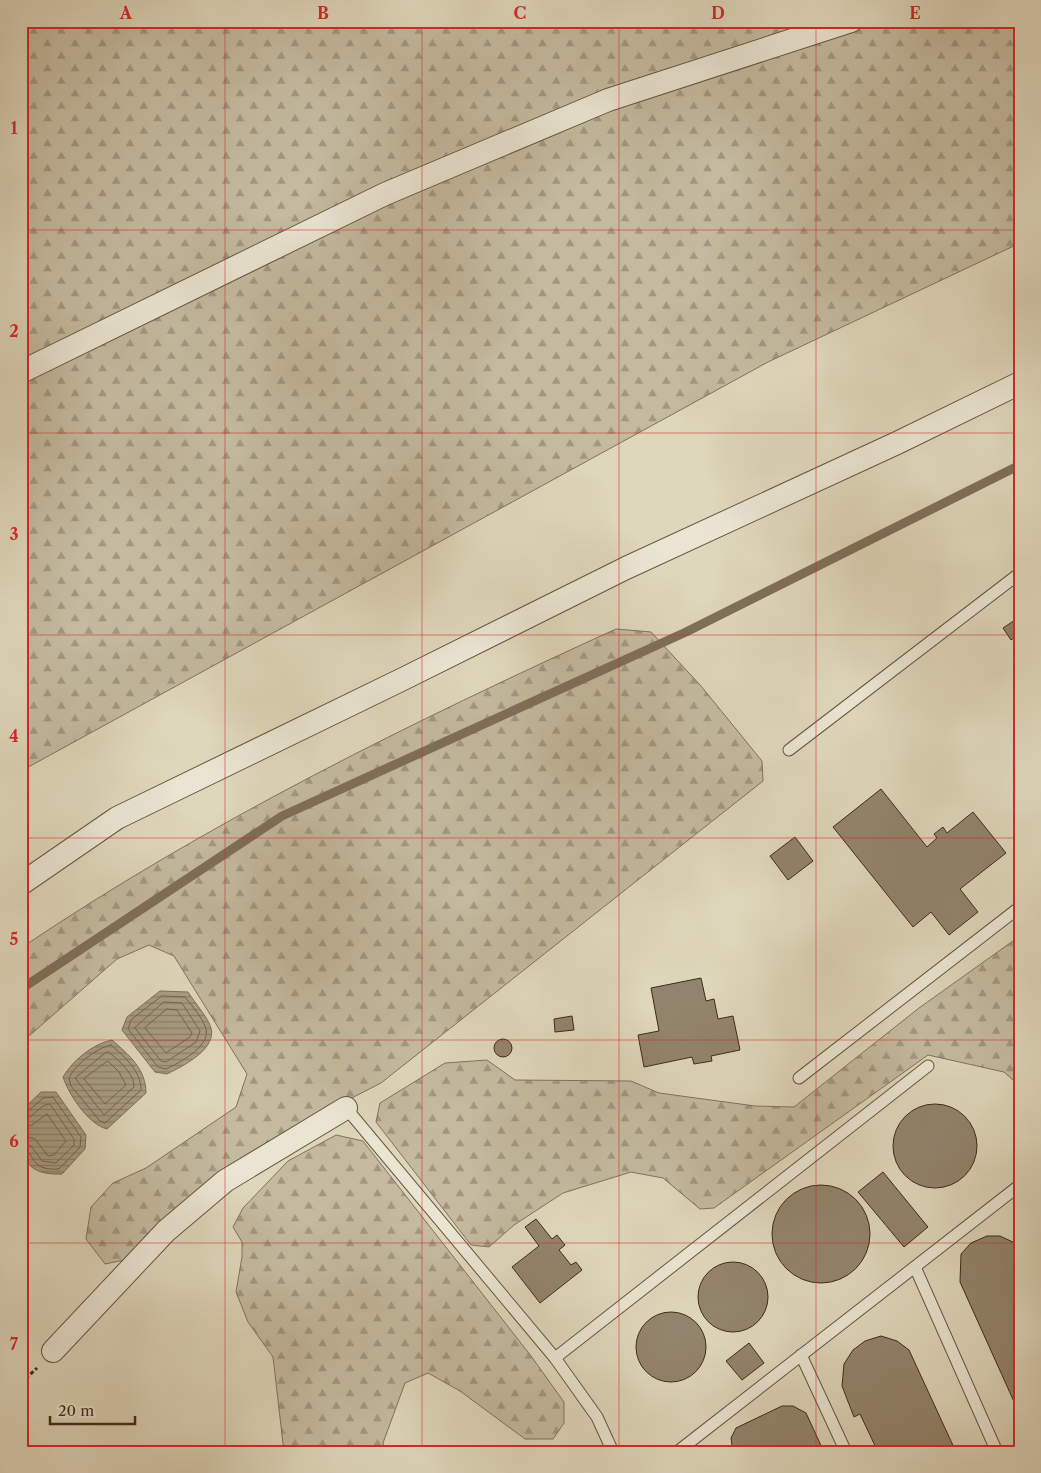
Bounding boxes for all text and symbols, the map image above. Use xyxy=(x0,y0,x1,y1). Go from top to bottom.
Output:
text: A xyxy=(119,3,133,23)
text: B xyxy=(317,3,329,23)
text: C xyxy=(514,3,526,23)
text: D xyxy=(711,3,725,23)
text: E xyxy=(909,3,921,23)
text: 1 xyxy=(10,118,18,138)
text: 2 xyxy=(9,321,19,341)
text: 3 xyxy=(9,524,19,544)
text: 4 xyxy=(9,726,19,746)
text: 5 xyxy=(10,929,19,949)
text: 6 xyxy=(9,1131,19,1151)
text: 7 xyxy=(10,1334,19,1354)
scale bar xyxy=(50,1393,135,1425)
text: 20 m xyxy=(58,1401,94,1420)

